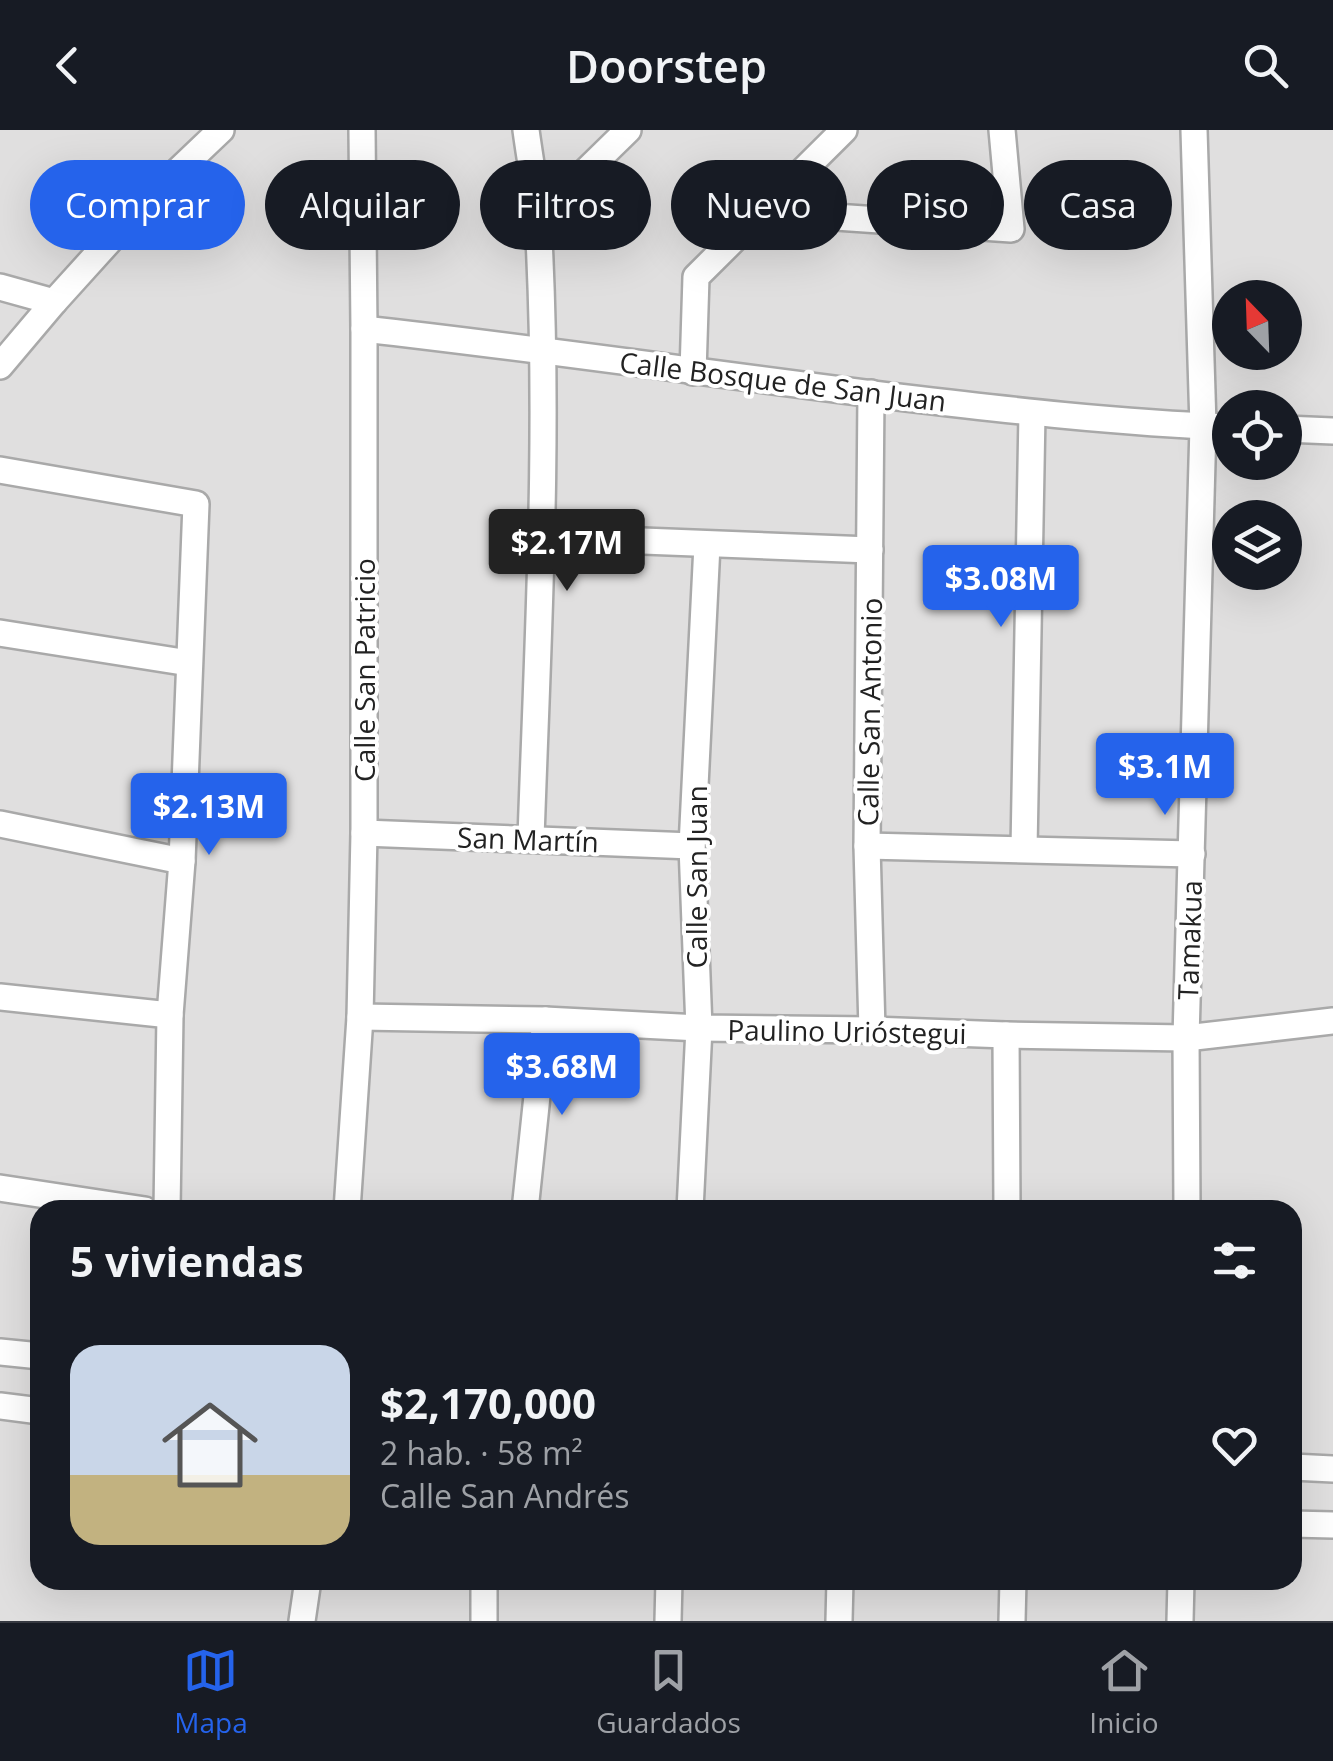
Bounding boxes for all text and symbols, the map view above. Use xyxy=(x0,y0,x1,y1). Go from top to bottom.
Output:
text: Doorstep xyxy=(566,35,767,96)
icon: back xyxy=(40,38,95,93)
icon: search xyxy=(1238,38,1293,93)
chip: Comprar xyxy=(30,160,245,250)
chip: Alquilar xyxy=(265,160,460,250)
chip: Filtros xyxy=(480,160,651,250)
chip: Nuevo xyxy=(671,160,847,250)
chip: Piso xyxy=(867,160,1004,250)
chip: Casa xyxy=(1024,160,1172,250)
north arrow xyxy=(1212,280,1302,370)
map controls xyxy=(1212,280,1302,590)
street label: Calle Bosque de San Juan xyxy=(618,342,948,420)
button: locate xyxy=(1212,390,1302,480)
button: layers xyxy=(1212,500,1302,590)
pin: $2.17M xyxy=(486,509,648,594)
text: $2.17M xyxy=(511,520,623,563)
pin: $3.08M xyxy=(920,545,1082,630)
text: $3.08M xyxy=(945,556,1057,599)
street label: Calle San Patricio xyxy=(345,558,383,782)
street label: Calle San Antonio xyxy=(848,597,890,827)
pin: $3.1M xyxy=(1095,733,1235,818)
text: $3.1M xyxy=(1118,744,1212,787)
pin: $2.13M xyxy=(128,773,290,858)
text: $2.13M xyxy=(153,784,265,827)
street label: Calle San Juan xyxy=(677,785,715,969)
street label: San Martín xyxy=(456,818,600,860)
street label: Tamakua xyxy=(1168,879,1210,1001)
street label: Paulino Urióstegui xyxy=(727,1010,967,1052)
pin: $3.68M xyxy=(481,1033,643,1118)
text: $3.68M xyxy=(506,1044,618,1087)
text: 5 viviendas xyxy=(70,1232,304,1289)
icon: filters xyxy=(1207,1233,1262,1288)
text: $2,170,000 xyxy=(380,1374,596,1431)
icon: home xyxy=(150,1385,270,1505)
icon: heart xyxy=(1207,1418,1262,1473)
text: 2 hab. · 58 m² xyxy=(380,1431,583,1474)
text: Calle San Andrés xyxy=(380,1474,629,1517)
tab: Mapa xyxy=(174,1643,248,1741)
tab: Guardados xyxy=(596,1643,741,1741)
tab: Inicio xyxy=(1089,1643,1159,1741)

